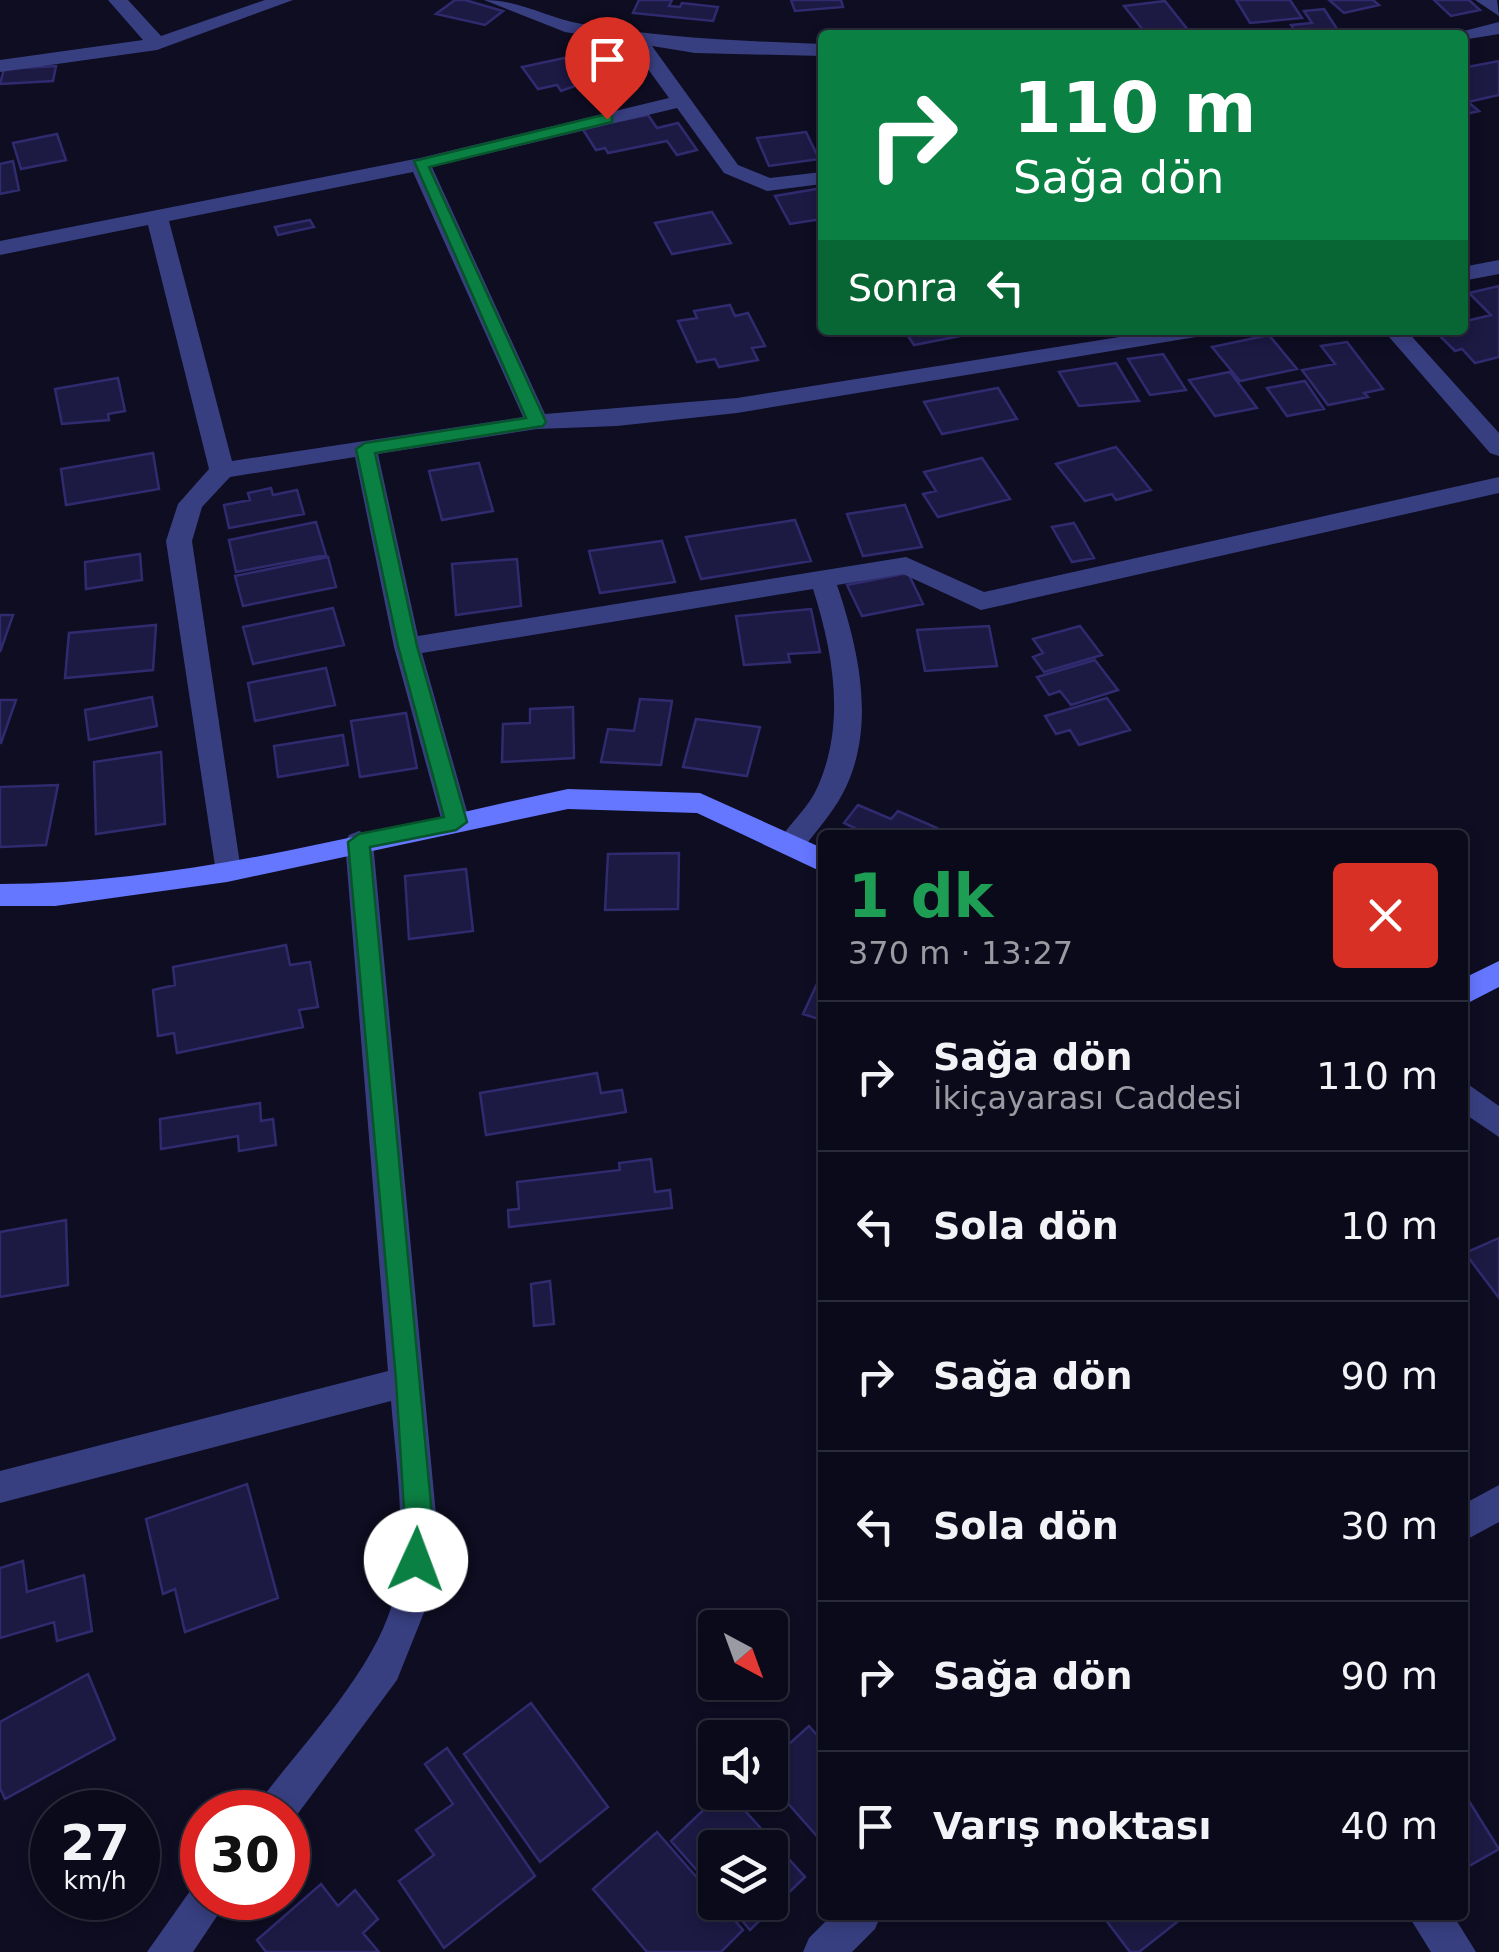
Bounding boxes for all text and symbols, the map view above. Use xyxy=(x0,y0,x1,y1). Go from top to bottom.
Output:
pin xyxy=(565,17,650,120)
icon: arrive xyxy=(580,32,635,87)
text: 110 m xyxy=(1013,67,1256,149)
icon: right xyxy=(848,70,978,200)
text: Sağa dön xyxy=(1013,151,1224,204)
icon: left xyxy=(978,260,1033,315)
text: Sonra xyxy=(848,266,958,310)
text: 1 dk xyxy=(848,861,994,931)
button: close xyxy=(1333,863,1438,968)
text: 370 m · 13:27 xyxy=(848,934,1073,972)
text: Sağa dön xyxy=(933,1035,1132,1079)
icon: right xyxy=(848,1049,903,1104)
text: 110 m xyxy=(1316,1054,1438,1098)
text: İkiçayarası Caddesi xyxy=(933,1079,1242,1117)
icon: left xyxy=(848,1199,903,1254)
text: Sola dön xyxy=(933,1204,1119,1248)
text: 10 m xyxy=(1341,1204,1438,1248)
icon: right xyxy=(848,1349,903,1404)
text: Sağa dön xyxy=(933,1354,1132,1398)
text: 90 m xyxy=(1341,1354,1438,1398)
icon: left xyxy=(848,1499,903,1554)
text: Sola dön xyxy=(933,1504,1119,1548)
text: 30 m xyxy=(1341,1504,1438,1548)
position arrow xyxy=(364,1508,468,1612)
north arrow xyxy=(698,1610,788,1700)
map controls xyxy=(698,1610,788,1920)
icon: right xyxy=(848,1649,903,1704)
text: Sağa dön xyxy=(933,1654,1132,1698)
text: 90 m xyxy=(1341,1654,1438,1698)
button: sound xyxy=(698,1720,788,1810)
speed limit sign: 30 xyxy=(180,1790,310,1920)
icon: arrive xyxy=(848,1799,903,1854)
text: Varış noktası xyxy=(933,1804,1211,1848)
text: 40 m xyxy=(1341,1804,1438,1848)
text: 27 xyxy=(60,1814,130,1872)
button: layers xyxy=(698,1830,788,1920)
text: km/h xyxy=(63,1866,127,1895)

